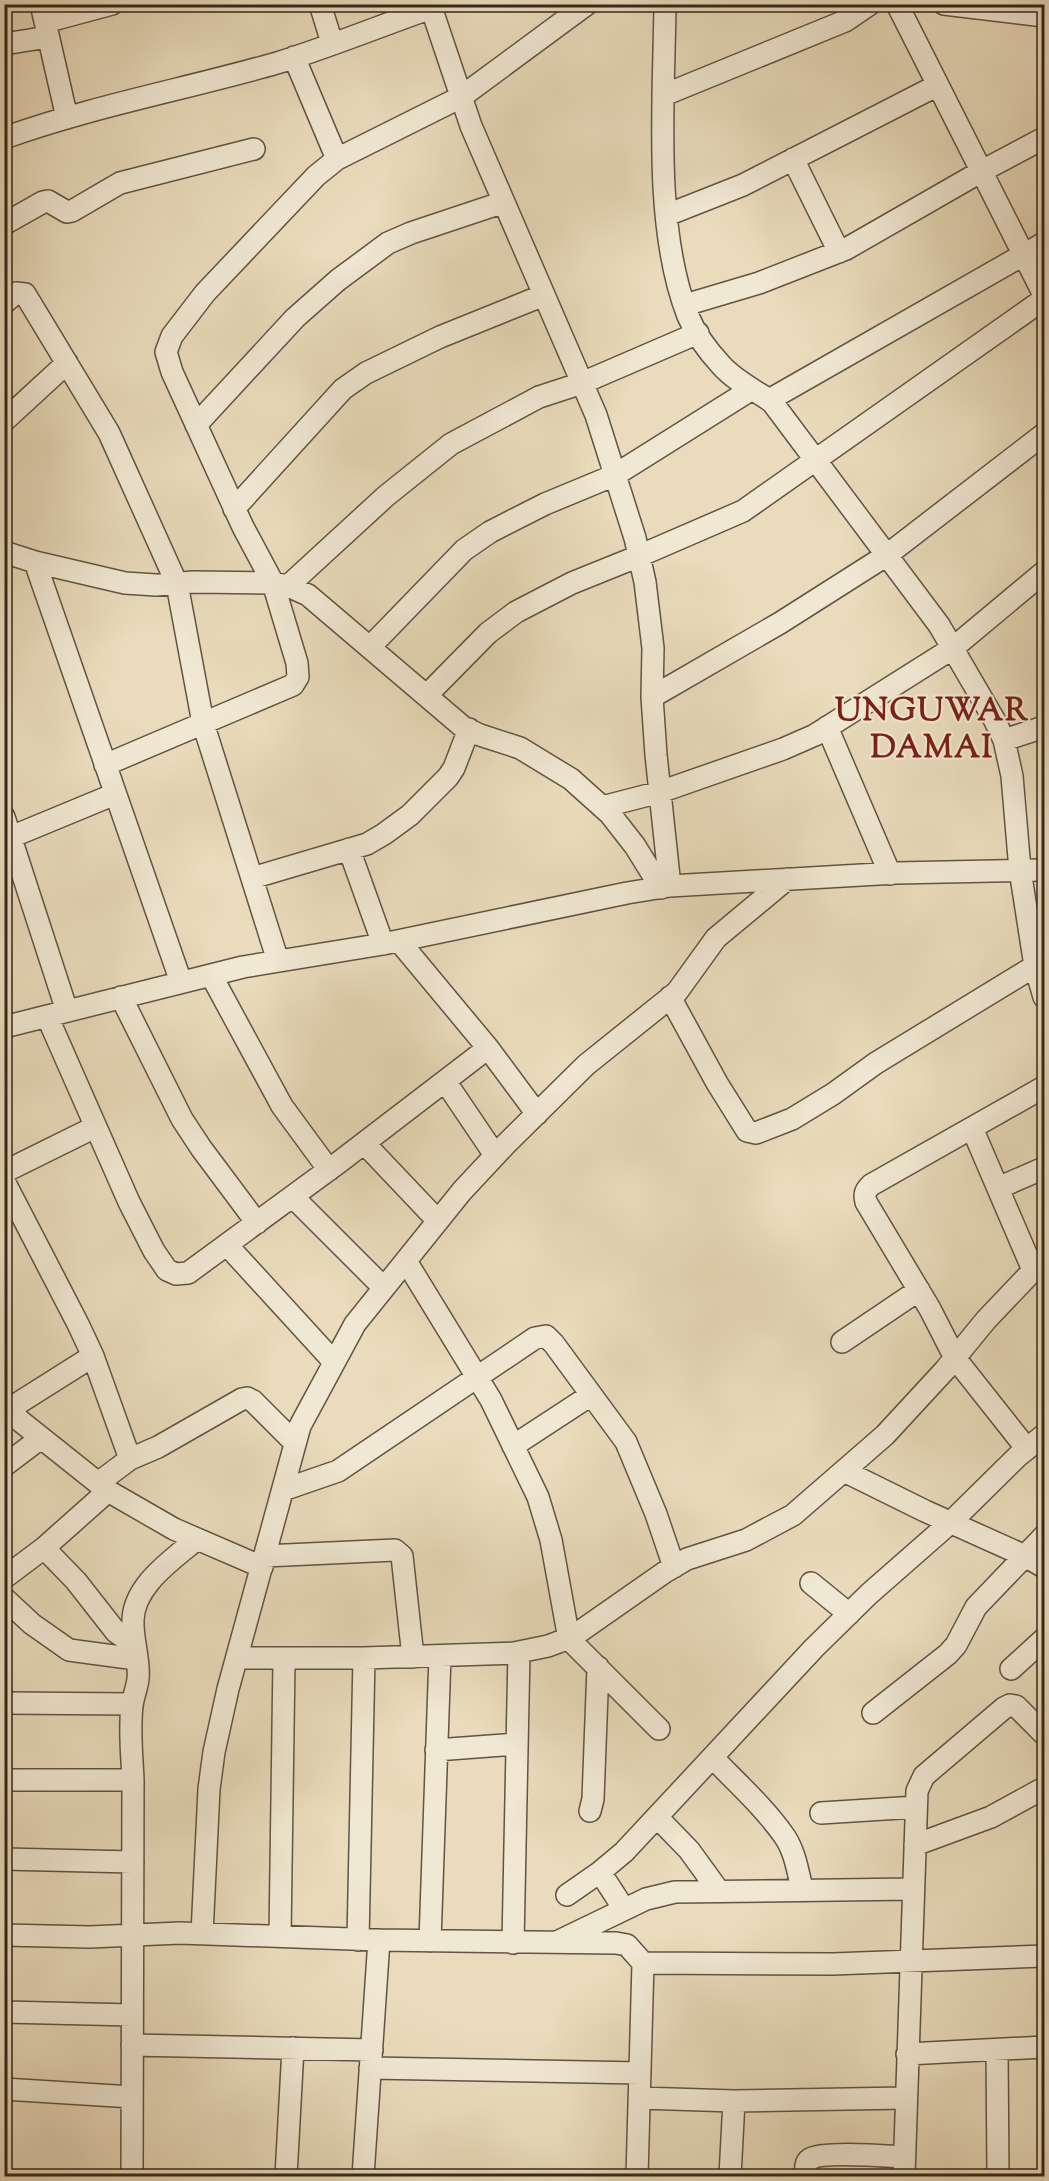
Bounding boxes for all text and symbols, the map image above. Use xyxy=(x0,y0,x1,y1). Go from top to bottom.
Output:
district label: UNGUWAR DAMAI xyxy=(835,689,1029,772)

